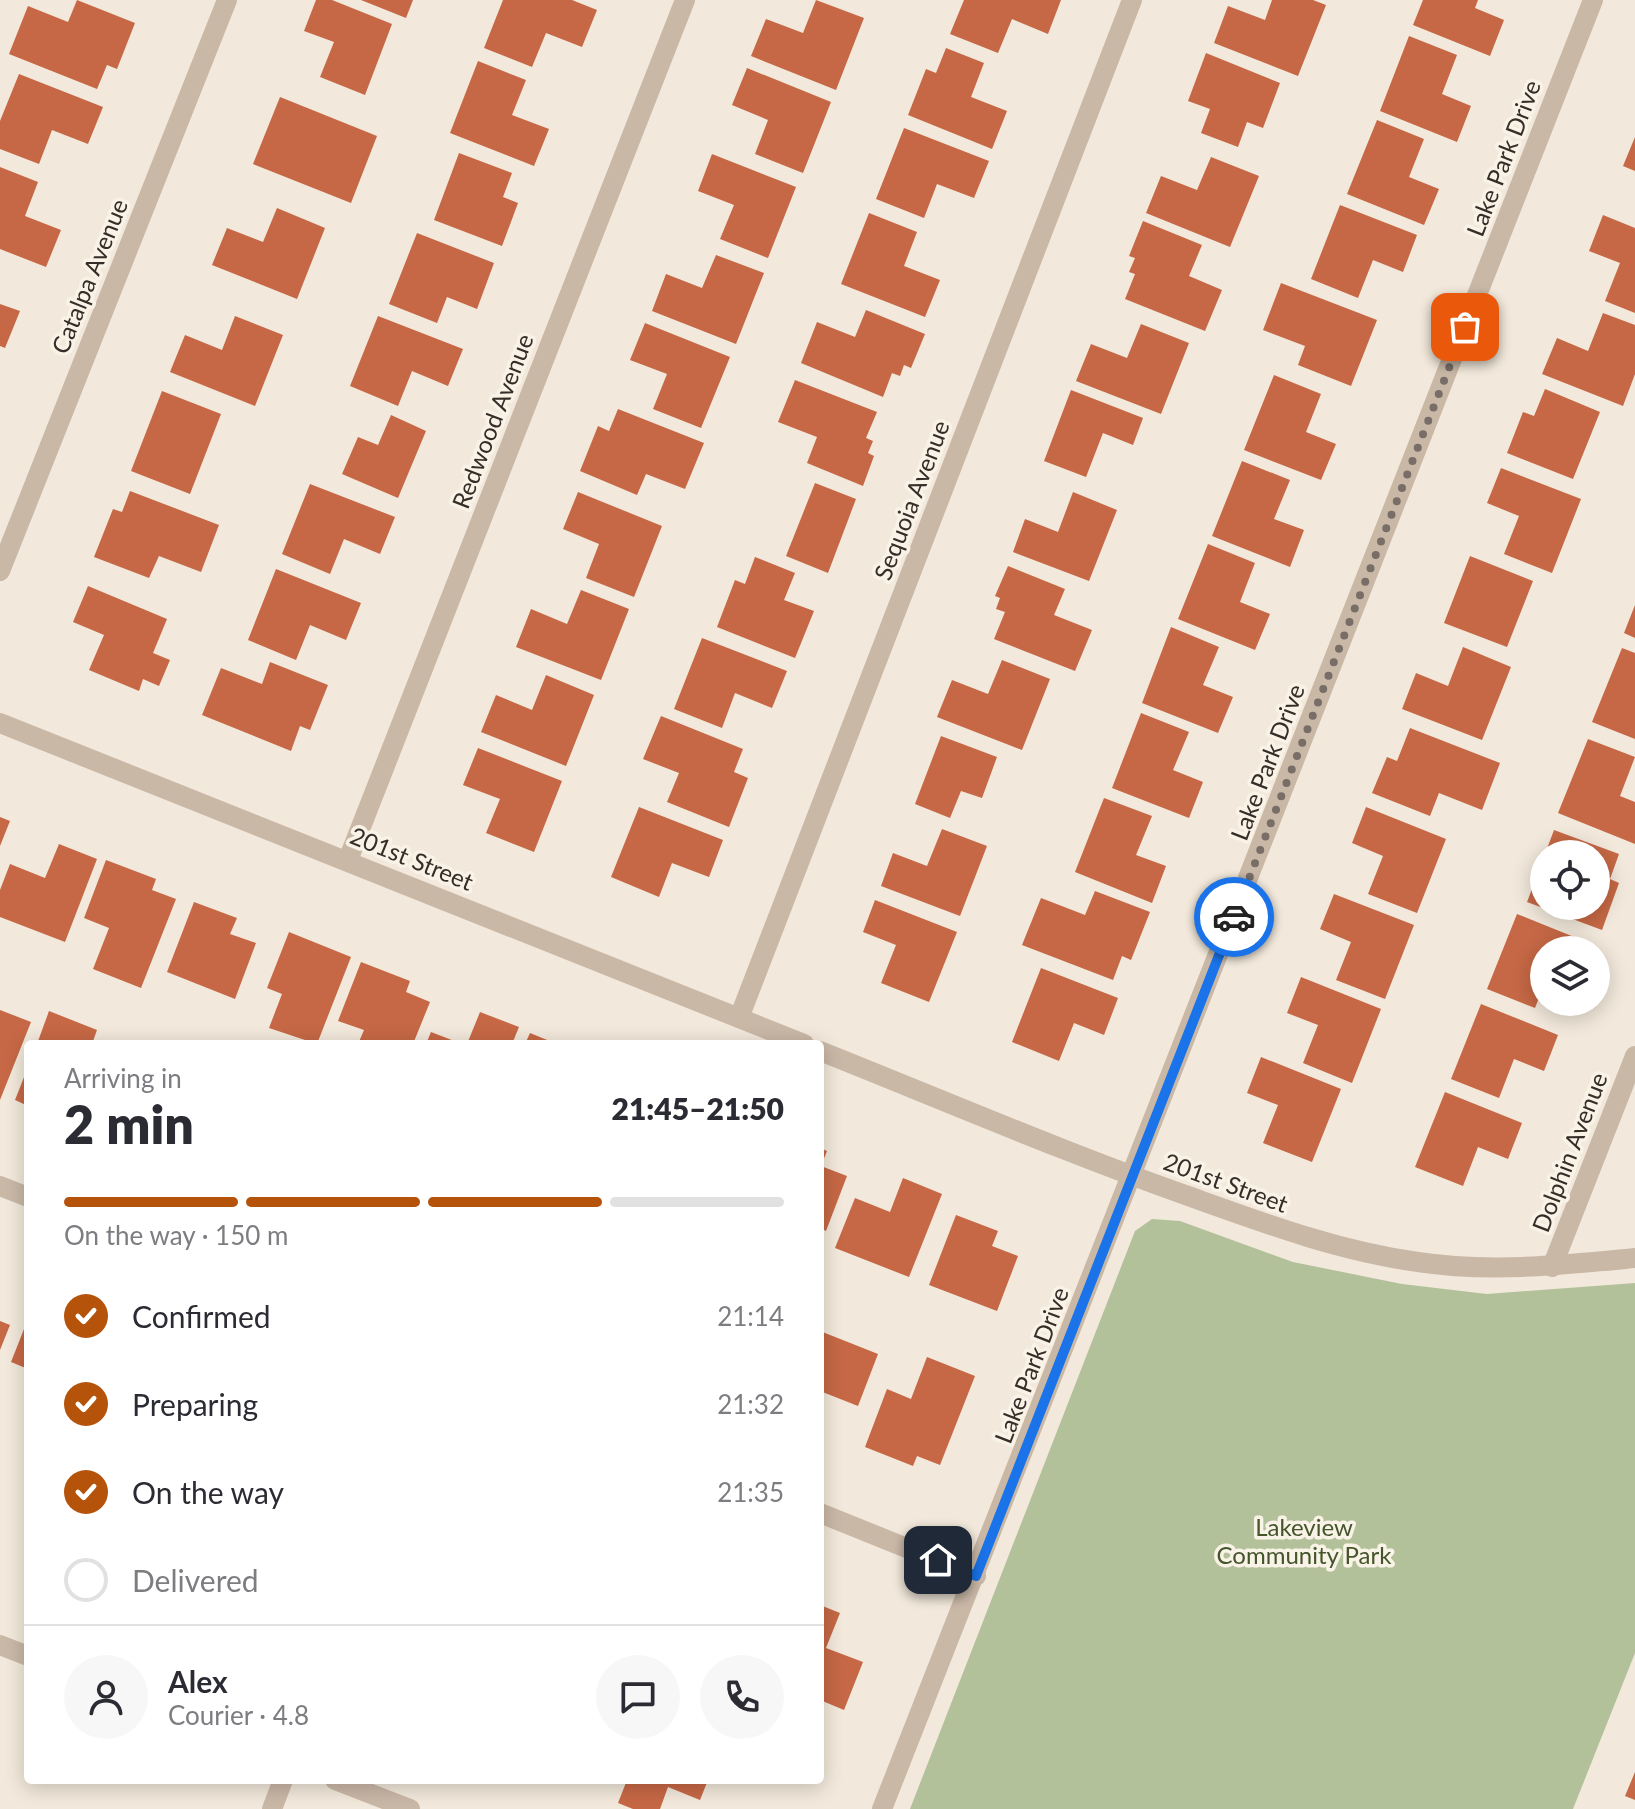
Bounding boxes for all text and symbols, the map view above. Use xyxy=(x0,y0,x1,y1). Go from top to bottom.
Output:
street label: Lake Park Drive xyxy=(1460,76,1546,240)
street label: Catalpa Avenue xyxy=(45,194,133,358)
pin xyxy=(1431,293,1499,361)
icon: bag xyxy=(1443,305,1487,349)
street label: Redwood Avenue xyxy=(445,330,539,512)
street label: Sequoia Avenue xyxy=(867,416,955,584)
street label: Lake Park Drive xyxy=(1224,680,1310,844)
street label: 201st Street xyxy=(346,820,478,896)
map controls xyxy=(1530,840,1610,1016)
button: locate xyxy=(1530,840,1610,920)
courier xyxy=(1194,877,1274,957)
icon: car xyxy=(1212,895,1256,939)
button: layers xyxy=(1530,936,1610,1016)
text: Arriving in xyxy=(64,1062,182,1094)
street label: Dolphin Avenue xyxy=(1525,1068,1613,1236)
text: 21:45–21:50 xyxy=(611,1090,784,1126)
text: 2 min xyxy=(64,1093,194,1155)
street label: 201st Street xyxy=(1160,1146,1292,1218)
text: On the way · 150 m xyxy=(64,1219,288,1251)
street label: Lake Park Drive xyxy=(988,1283,1074,1447)
icon: check xyxy=(64,1294,108,1338)
text: Confirmed xyxy=(132,1298,271,1334)
text: 21:14 xyxy=(717,1300,784,1332)
icon: check xyxy=(64,1382,108,1426)
text: Preparing xyxy=(132,1386,258,1422)
text: 21:32 xyxy=(717,1388,784,1420)
icon: check xyxy=(64,1470,108,1514)
text: On the way xyxy=(132,1474,284,1510)
text: 21:35 xyxy=(717,1476,784,1508)
park label: Lakeview Community Park xyxy=(1217,1512,1392,1569)
pin xyxy=(904,1526,972,1594)
icon: home xyxy=(916,1538,960,1582)
text: Delivered xyxy=(132,1562,259,1598)
button: person xyxy=(64,1655,148,1739)
button: chat xyxy=(596,1655,680,1739)
button: phone xyxy=(700,1655,784,1739)
text: Alex xyxy=(168,1663,228,1699)
text: Courier · 4.8 xyxy=(168,1699,309,1731)

